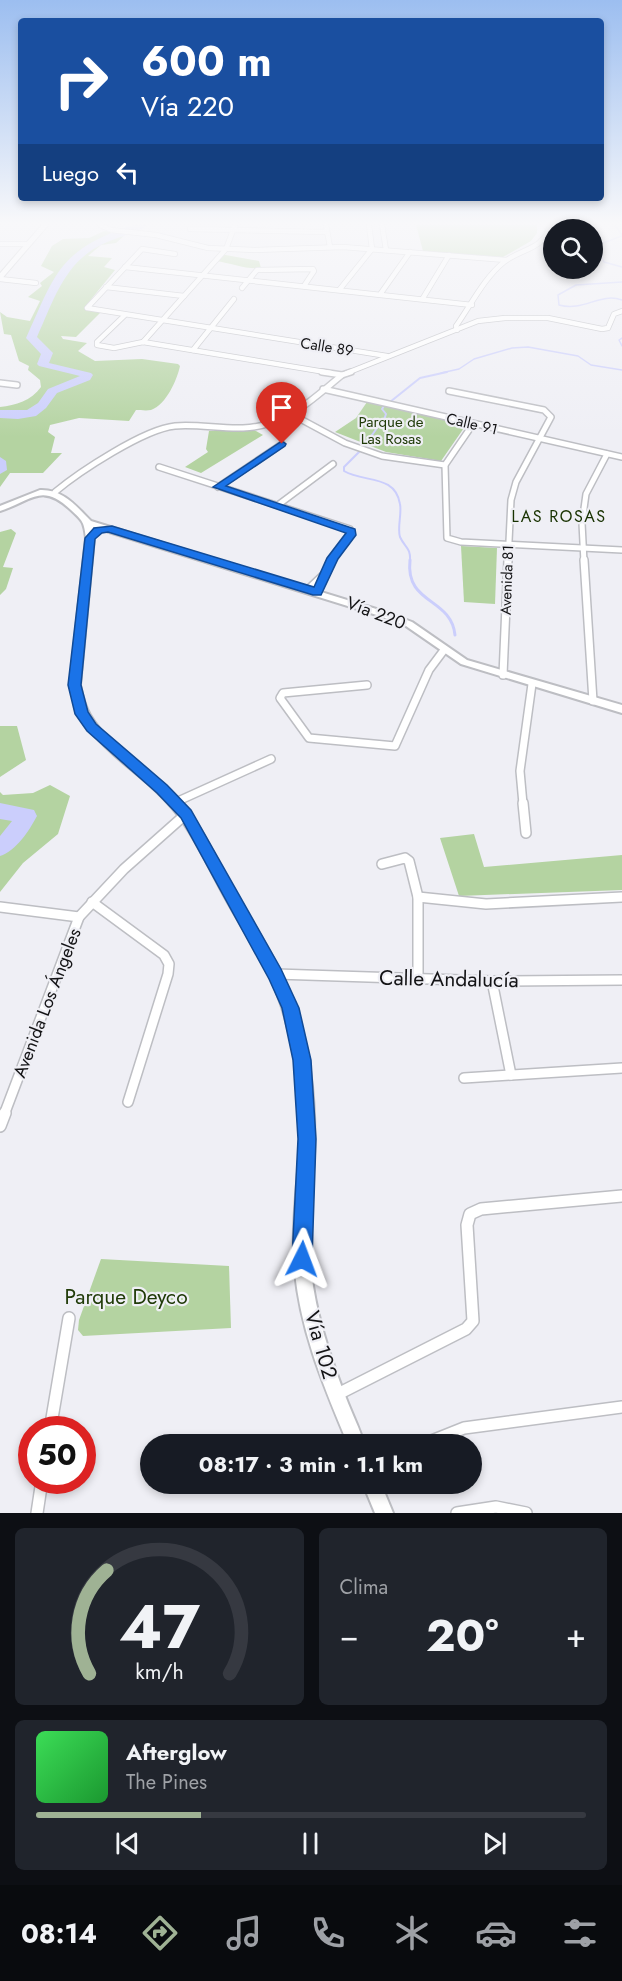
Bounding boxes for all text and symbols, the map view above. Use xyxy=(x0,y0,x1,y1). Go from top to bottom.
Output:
text: 600 m xyxy=(141,31,272,92)
icon: right xyxy=(42,42,120,120)
text: Vía 220 xyxy=(141,87,234,126)
icon: left xyxy=(111,156,144,189)
text: Luego xyxy=(42,157,99,189)
map controls xyxy=(543,219,603,279)
button: search xyxy=(543,219,603,279)
street label: Calle 89 xyxy=(299,332,355,362)
pin xyxy=(256,382,307,444)
icon: arrive xyxy=(265,391,298,424)
street label: Calle 91 xyxy=(444,407,500,441)
park label: Parque de Las Rosas xyxy=(359,411,424,450)
district label: LAS ROSAS xyxy=(511,505,607,528)
street label: Avenida 81 xyxy=(495,545,519,615)
street label: Vía 220 xyxy=(342,590,410,636)
street label: Avenida Los Ángeles xyxy=(6,924,88,1082)
street label: Calle Andalucía xyxy=(379,963,519,995)
position arrow xyxy=(270,1227,334,1291)
park label: Parque Deyco xyxy=(64,1282,188,1312)
street label: Vía 102 xyxy=(297,1307,345,1383)
speed limit sign: 50 xyxy=(18,1416,96,1494)
text: 08:17 · 3 min · 1.1 km xyxy=(199,1448,423,1480)
text: Clima xyxy=(340,1573,388,1602)
text: 47 xyxy=(119,1581,200,1671)
text: 20° xyxy=(426,1603,499,1668)
text: − xyxy=(340,1612,359,1659)
text: + xyxy=(566,1612,586,1659)
text: km/h xyxy=(135,1656,183,1687)
text: Afterglow xyxy=(126,1736,227,1768)
text: The Pines xyxy=(126,1768,207,1797)
icon: previous xyxy=(111,1827,144,1860)
icon: pause xyxy=(294,1827,327,1860)
icon: next xyxy=(478,1827,511,1860)
icon: directions xyxy=(139,1912,181,1954)
icon: music xyxy=(223,1912,265,1954)
icon: phone xyxy=(307,1912,349,1954)
icon: climate xyxy=(391,1912,433,1954)
icon: car xyxy=(475,1912,517,1954)
icon: filters xyxy=(559,1912,601,1954)
text: 08:14 xyxy=(21,1914,97,1953)

